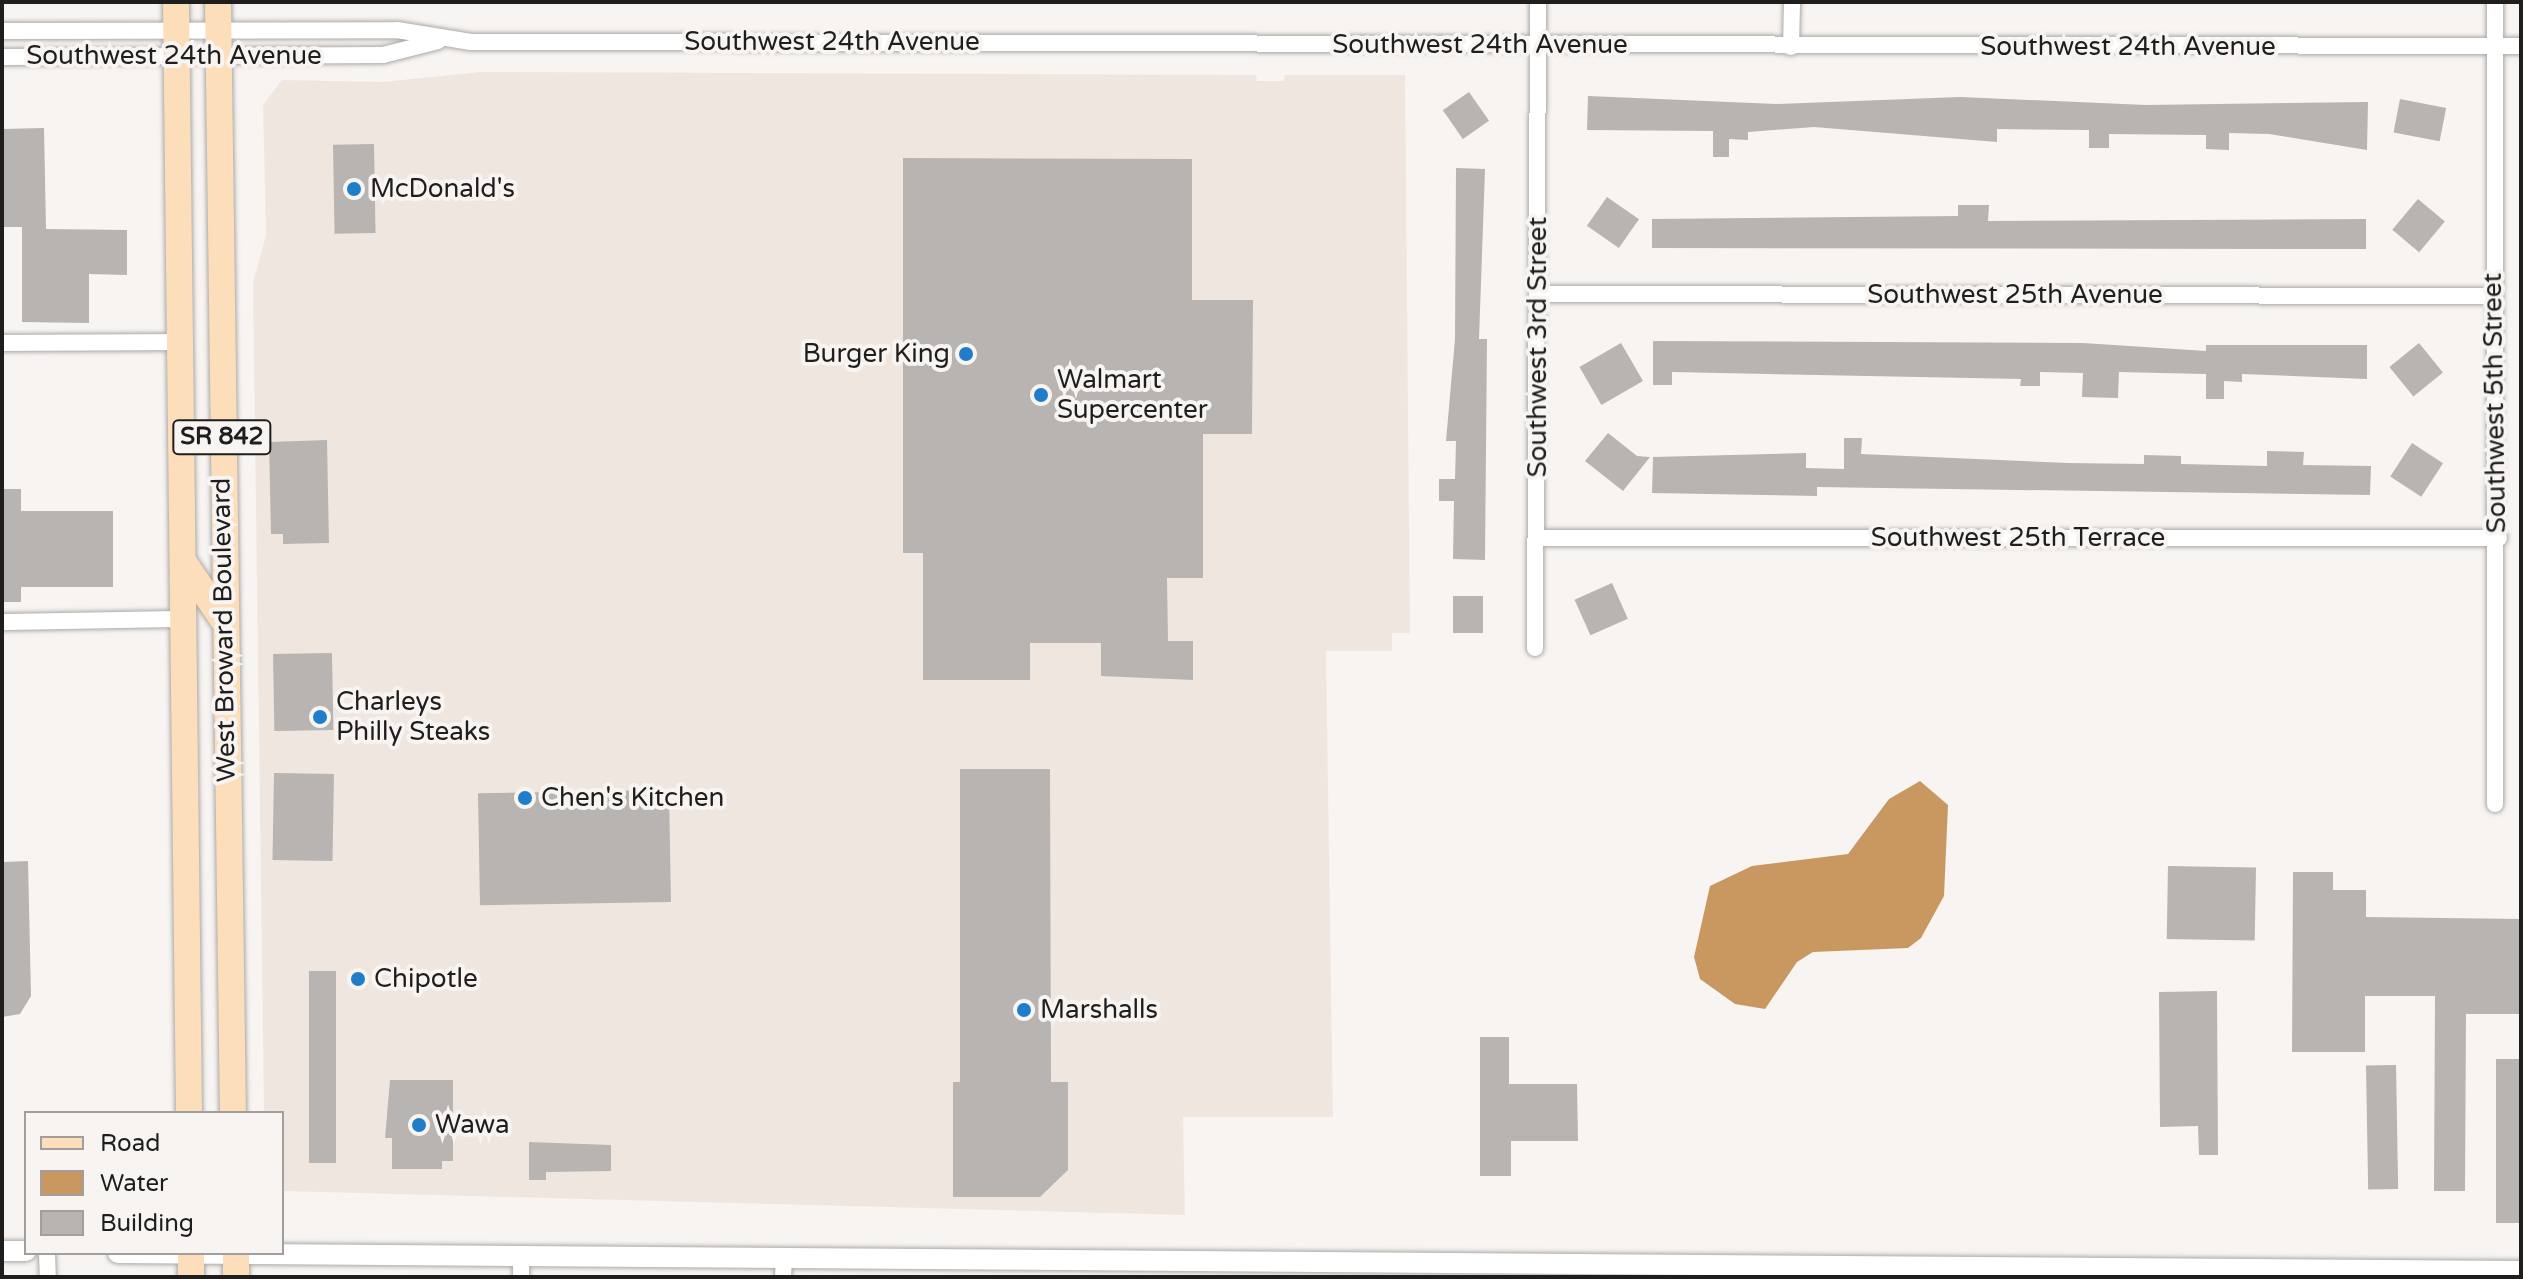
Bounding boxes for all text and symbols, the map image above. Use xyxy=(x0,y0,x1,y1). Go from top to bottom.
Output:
street label: Southwest 24th Avenue xyxy=(684,26,980,58)
street label: Southwest 24th Avenue xyxy=(1332,29,1628,61)
street label: Southwest 24th Avenue xyxy=(1980,31,2276,63)
street label: Southwest 24th Avenue xyxy=(26,40,322,72)
place label: McDonald's xyxy=(370,173,515,205)
marker: McDonald's xyxy=(345,180,363,198)
street label: Southwest 3rd Street xyxy=(1522,217,1554,477)
street label: Southwest 5th Street xyxy=(2477,272,2513,534)
street label: Southwest 25th Avenue xyxy=(1867,279,2163,311)
place label: Burger King xyxy=(803,338,950,370)
marker: Burger King xyxy=(957,345,975,363)
place label: Walmart Supercenter xyxy=(1057,364,1208,426)
marker: Walmart Supercenter xyxy=(1032,386,1050,404)
road number: SR 842 xyxy=(172,417,272,457)
street label: West Broward Boulevard xyxy=(206,477,242,783)
street label: Southwest 25th Terrace xyxy=(1871,522,2165,554)
place label: Charleys Philly Steaks xyxy=(336,686,490,748)
marker: Charleys Philly Steaks xyxy=(311,708,329,726)
place label: Chen's Kitchen xyxy=(541,782,724,814)
marker: Chen's Kitchen xyxy=(516,789,534,807)
place label: Chipotle xyxy=(374,963,478,995)
marker: Chipotle xyxy=(349,970,367,988)
place label: Marshalls xyxy=(1040,994,1158,1026)
marker: Marshalls xyxy=(1015,1001,1033,1019)
place label: Wawa xyxy=(435,1109,510,1141)
legend xyxy=(24,1111,284,1255)
marker: Wawa xyxy=(410,1116,428,1134)
text: Road xyxy=(100,1129,160,1158)
text: Water xyxy=(100,1169,168,1198)
text: Building xyxy=(100,1209,194,1238)

